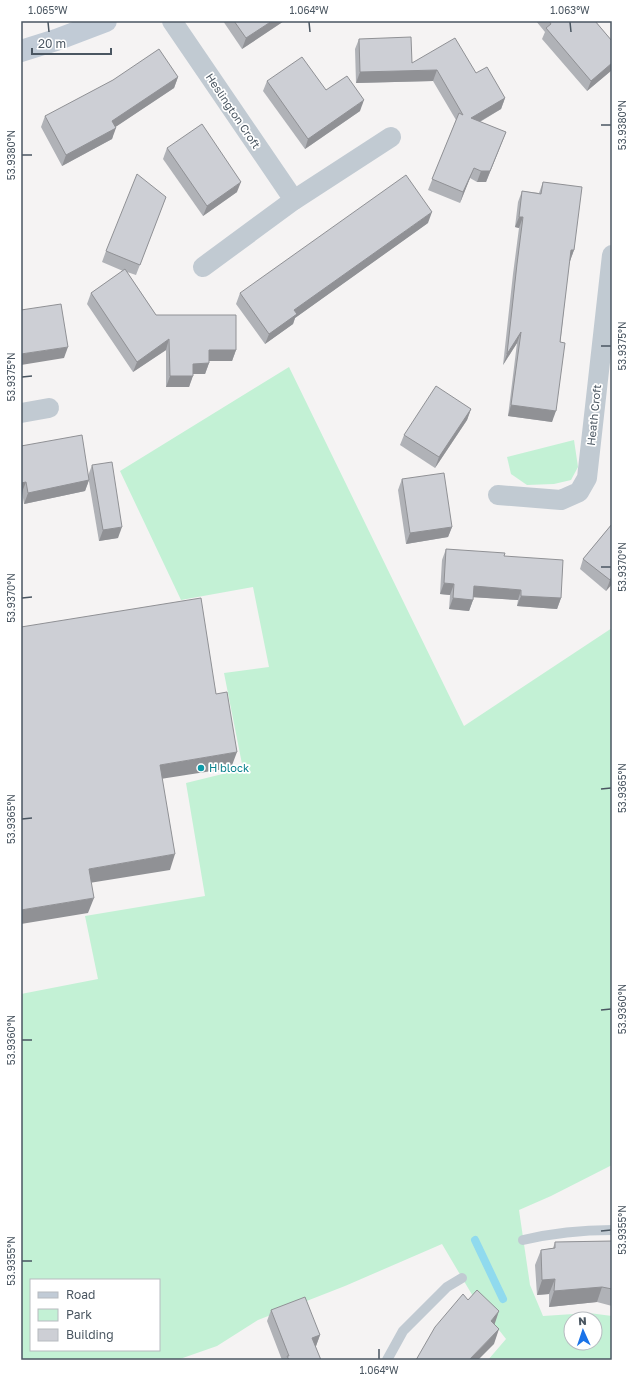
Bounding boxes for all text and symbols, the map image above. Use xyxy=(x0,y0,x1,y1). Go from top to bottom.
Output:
text: 1.065°W xyxy=(28,4,68,16)
text: 1.064°W xyxy=(289,4,329,16)
text: 1.063°W xyxy=(550,4,590,16)
scale bar xyxy=(32,30,111,56)
text: 20 m xyxy=(38,36,66,51)
street label: Heslington Croft xyxy=(203,71,263,151)
text: 53.9380°N xyxy=(616,100,628,150)
text: 53.9380°N xyxy=(5,130,17,180)
text: 53.9375°N xyxy=(616,321,628,371)
text: 53.9375°N xyxy=(5,352,17,402)
street label: Heath Croft xyxy=(584,384,603,446)
text: 53.9370°N xyxy=(616,542,628,592)
text: 53.9370°N xyxy=(5,573,17,623)
place label: H block xyxy=(209,761,249,774)
marker: H block xyxy=(196,763,206,773)
text: 53.9365°N xyxy=(616,763,628,813)
text: 53.9365°N xyxy=(5,794,17,844)
text: 53.9360°N xyxy=(616,984,628,1034)
text: 53.9360°N xyxy=(5,1015,17,1065)
text: 53.9355°N xyxy=(616,1205,628,1255)
text: 53.9355°N xyxy=(5,1236,17,1286)
legend xyxy=(30,1279,160,1351)
text: Road xyxy=(66,1287,95,1302)
text: Park xyxy=(66,1307,92,1322)
north arrow xyxy=(563,1311,603,1351)
text: N xyxy=(578,1314,587,1327)
text: Building xyxy=(66,1327,114,1342)
text: 1.064°W xyxy=(359,1364,399,1376)

